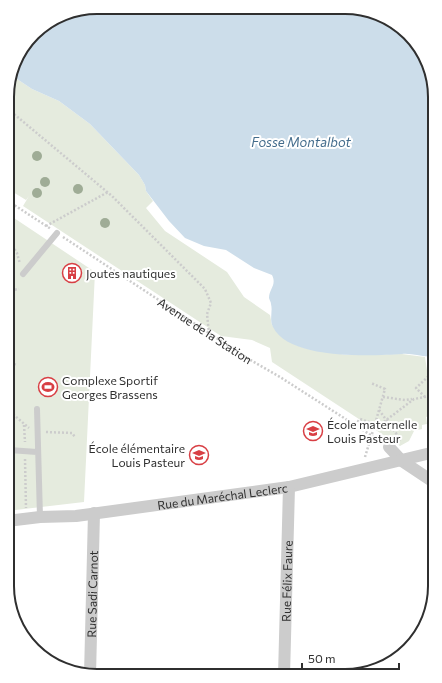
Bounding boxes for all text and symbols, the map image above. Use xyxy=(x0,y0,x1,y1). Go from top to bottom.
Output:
water label: Fosse Montalbot xyxy=(251,134,351,150)
building icon: Joutes nautiques xyxy=(61,262,83,284)
place label: Joutes nautiques xyxy=(86,266,176,281)
street label: Avenue de la Station xyxy=(155,294,255,366)
place label: Complexe Sportif Georges Brassens xyxy=(62,373,158,401)
sports icon: Complexe Sportif Georges Brassens xyxy=(37,376,59,398)
place label: École maternelle Louis Pasteur xyxy=(327,417,417,445)
school or university icon: École maternelle Louis Pasteur xyxy=(302,420,324,442)
place label: École élémentaire Louis Pasteur xyxy=(89,441,185,469)
school or university icon: École élémentaire Louis Pasteur xyxy=(188,444,210,466)
street label: Rue du Maréchal Leclerc xyxy=(156,480,289,512)
street label: Rue Félix Faure xyxy=(278,540,295,622)
street label: Rue Sadi Carnot xyxy=(84,550,100,638)
scale bar xyxy=(302,645,399,671)
text: 50 m xyxy=(308,651,336,665)

